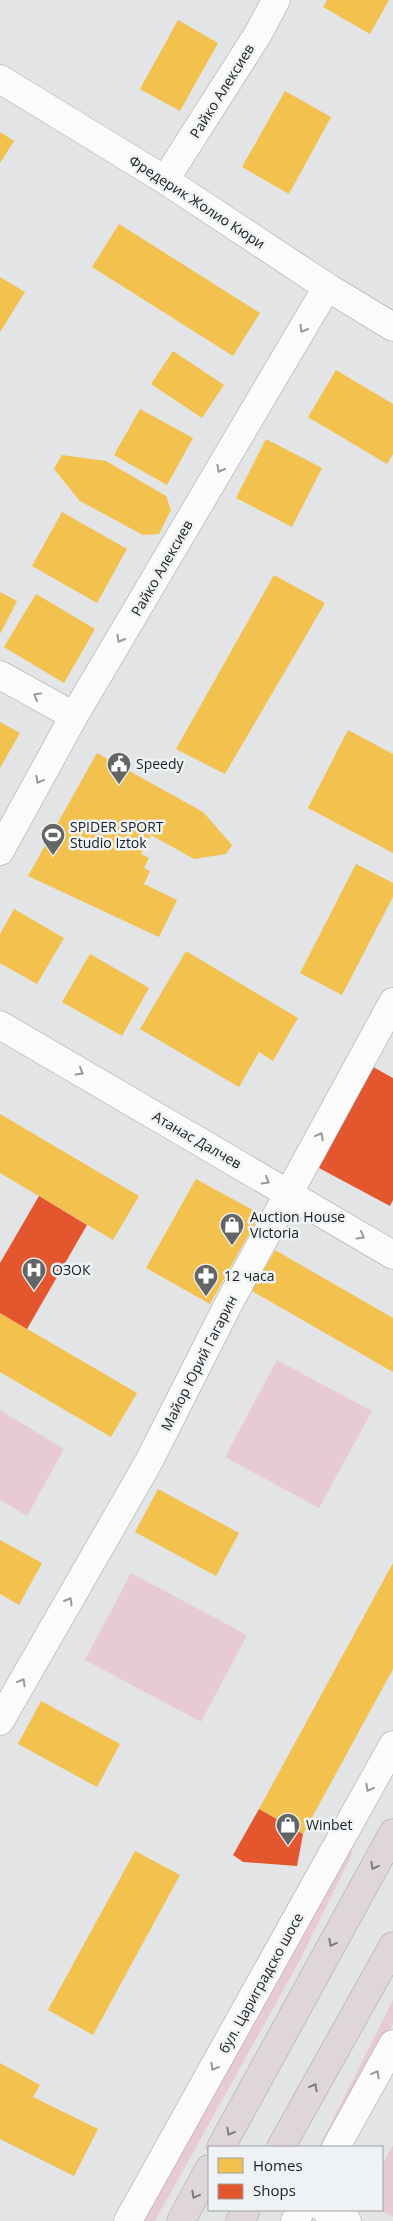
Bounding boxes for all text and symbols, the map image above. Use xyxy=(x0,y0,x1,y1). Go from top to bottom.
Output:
street label: Райко Алексиев xyxy=(185,40,258,142)
street label: Фредерик Жолио Кюри xyxy=(126,150,269,253)
one-way arrow xyxy=(299,323,309,332)
one-way arrow xyxy=(217,463,227,472)
street label: Райко Алексиев xyxy=(126,516,197,619)
one-way arrow xyxy=(116,634,126,643)
one-way arrow xyxy=(34,692,43,702)
public building icon: Speedy xyxy=(106,751,132,785)
place label: Speedy xyxy=(136,754,185,773)
one-way arrow xyxy=(35,775,45,784)
place label: SPIDER SPORT Studio Iztok xyxy=(70,817,164,852)
sports icon: SPIDER SPORT Studio Iztok xyxy=(40,822,66,856)
one-way arrow xyxy=(75,1066,84,1076)
street label: Атанас Далчев xyxy=(149,1106,245,1173)
one-way arrow xyxy=(314,1132,324,1141)
one-way arrow xyxy=(261,1174,270,1184)
place label: Auction House Victoria xyxy=(250,1207,345,1242)
shop icon: Auction House Victoria xyxy=(219,1212,245,1246)
one-way arrow xyxy=(356,1230,365,1240)
hospital icon: ОЗОК xyxy=(21,1257,47,1291)
place label: ОЗОК xyxy=(52,1260,91,1279)
pharmacy icon: 12 часа xyxy=(193,1263,219,1297)
place label: 12 часа xyxy=(224,1266,274,1285)
street label: Майор Юрий Гагарин xyxy=(156,1292,241,1434)
one-way arrow xyxy=(63,1597,73,1606)
one-way arrow xyxy=(16,1678,26,1687)
one-way arrow xyxy=(366,1782,376,1791)
shop icon: Winbet xyxy=(275,1812,301,1846)
place label: Winbet xyxy=(306,1815,352,1834)
one-way arrow xyxy=(371,1861,381,1870)
street label: бул. Цариградско шосе xyxy=(214,1909,307,2057)
one-way arrow xyxy=(329,1937,339,1946)
one-way arrow xyxy=(210,2062,220,2071)
one-way arrow xyxy=(370,2070,380,2079)
one-way arrow xyxy=(308,2083,318,2092)
one-way arrow xyxy=(226,2126,236,2135)
legend xyxy=(208,2146,383,2211)
text: Homes xyxy=(253,2155,303,2175)
text: Shops xyxy=(253,2180,296,2200)
one-way arrow xyxy=(191,2190,201,2199)

